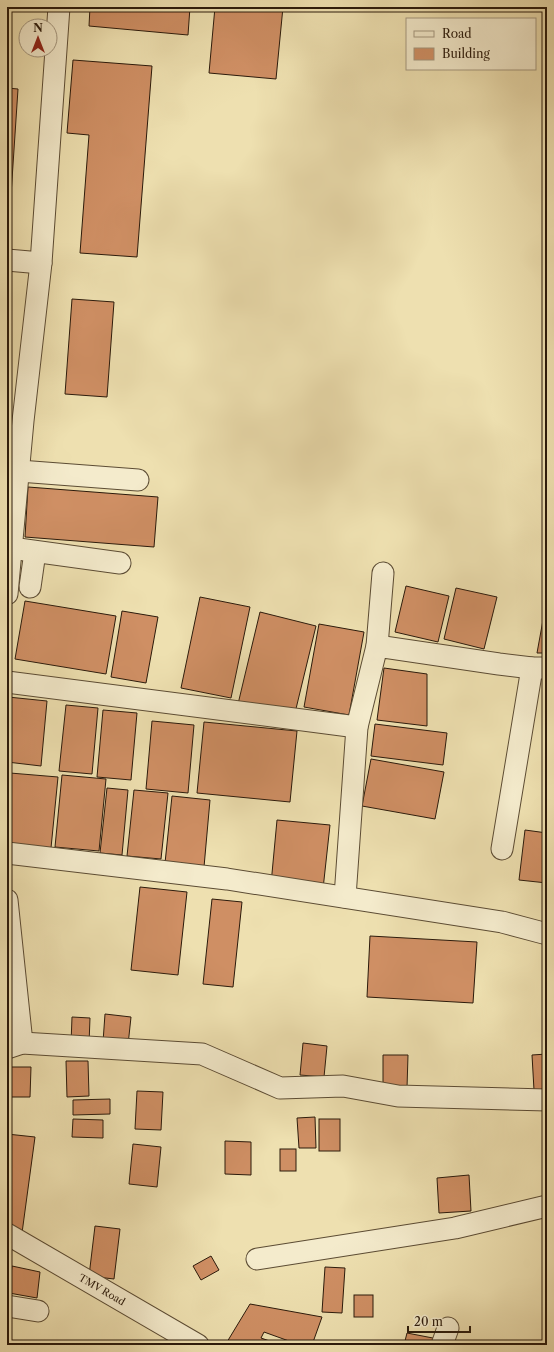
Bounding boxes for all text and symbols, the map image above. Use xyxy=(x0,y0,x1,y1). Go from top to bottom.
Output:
north arrow xyxy=(18,18,58,58)
legend xyxy=(406,18,536,70)
text: N xyxy=(33,21,43,35)
text: Road xyxy=(442,26,472,41)
text: Building xyxy=(442,46,490,61)
street label: TMV Road xyxy=(76,1271,128,1308)
scale bar xyxy=(408,1308,470,1334)
text: 20 m xyxy=(414,1314,443,1329)

